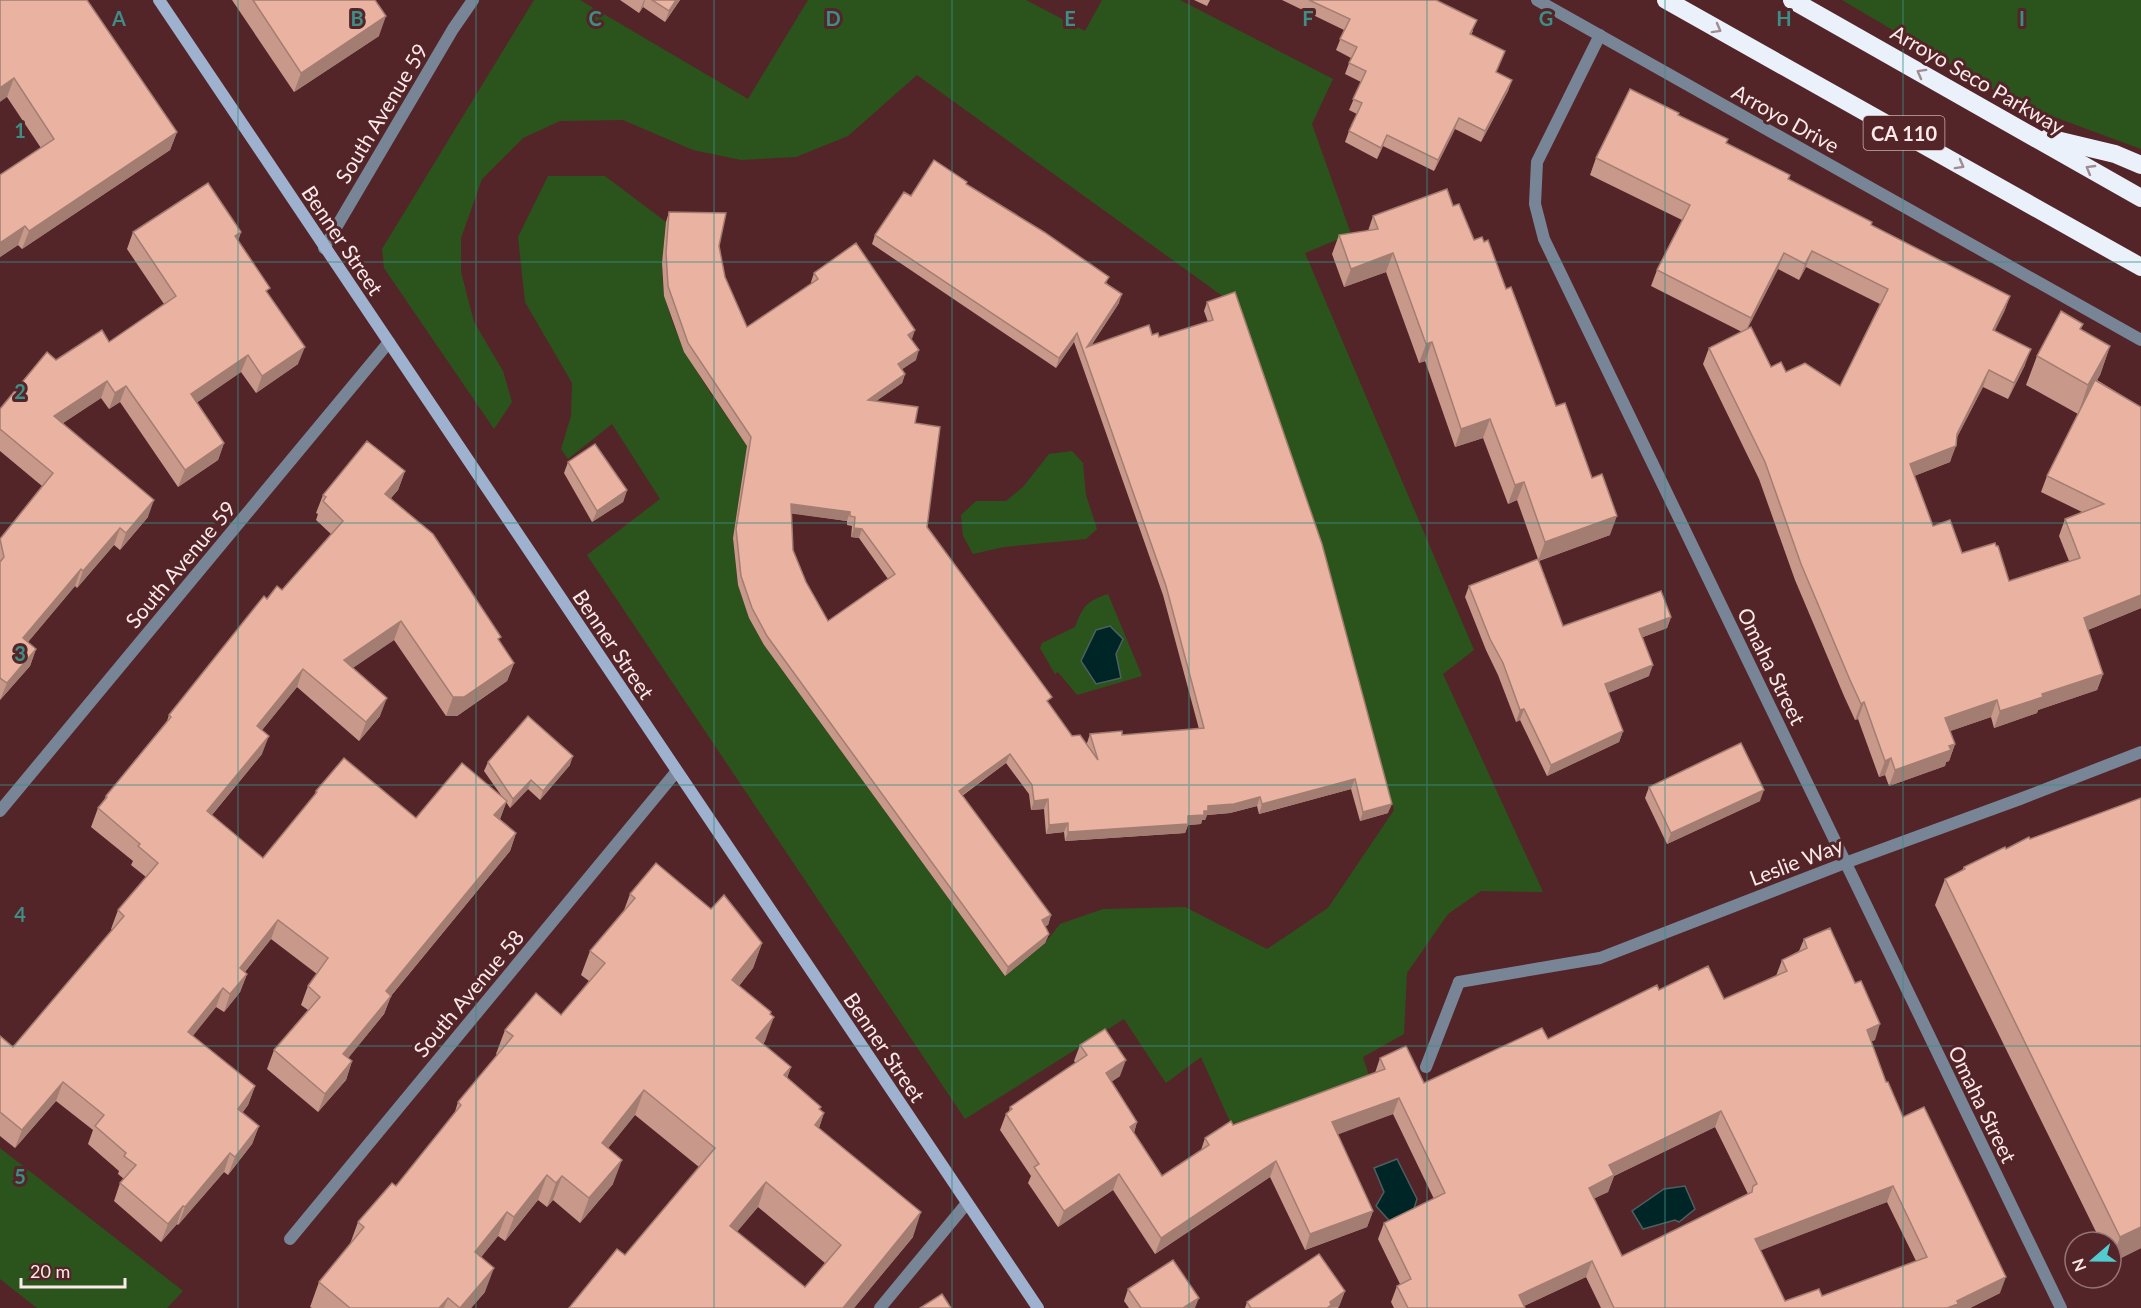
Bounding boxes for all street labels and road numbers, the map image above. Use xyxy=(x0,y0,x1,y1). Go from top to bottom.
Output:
street label: Arroyo Seco Parkway xyxy=(1887,19,2069,139)
street label: South Avenue 59 xyxy=(330,39,432,187)
street label: Arroyo Drive xyxy=(1728,78,1844,158)
road number: CA 110 xyxy=(1864,116,1944,150)
street label: Benner Street xyxy=(297,180,389,300)
street label: South Avenue 59 xyxy=(120,495,240,633)
street label: Benner Street xyxy=(568,584,660,704)
street label: Omaha Street xyxy=(1733,603,1811,729)
street label: Leslie Way xyxy=(1746,832,1846,890)
street label: South Avenue 58 xyxy=(408,924,528,1062)
street label: Benner Street xyxy=(839,987,931,1107)
street label: Omaha Street xyxy=(1944,1041,2022,1167)

